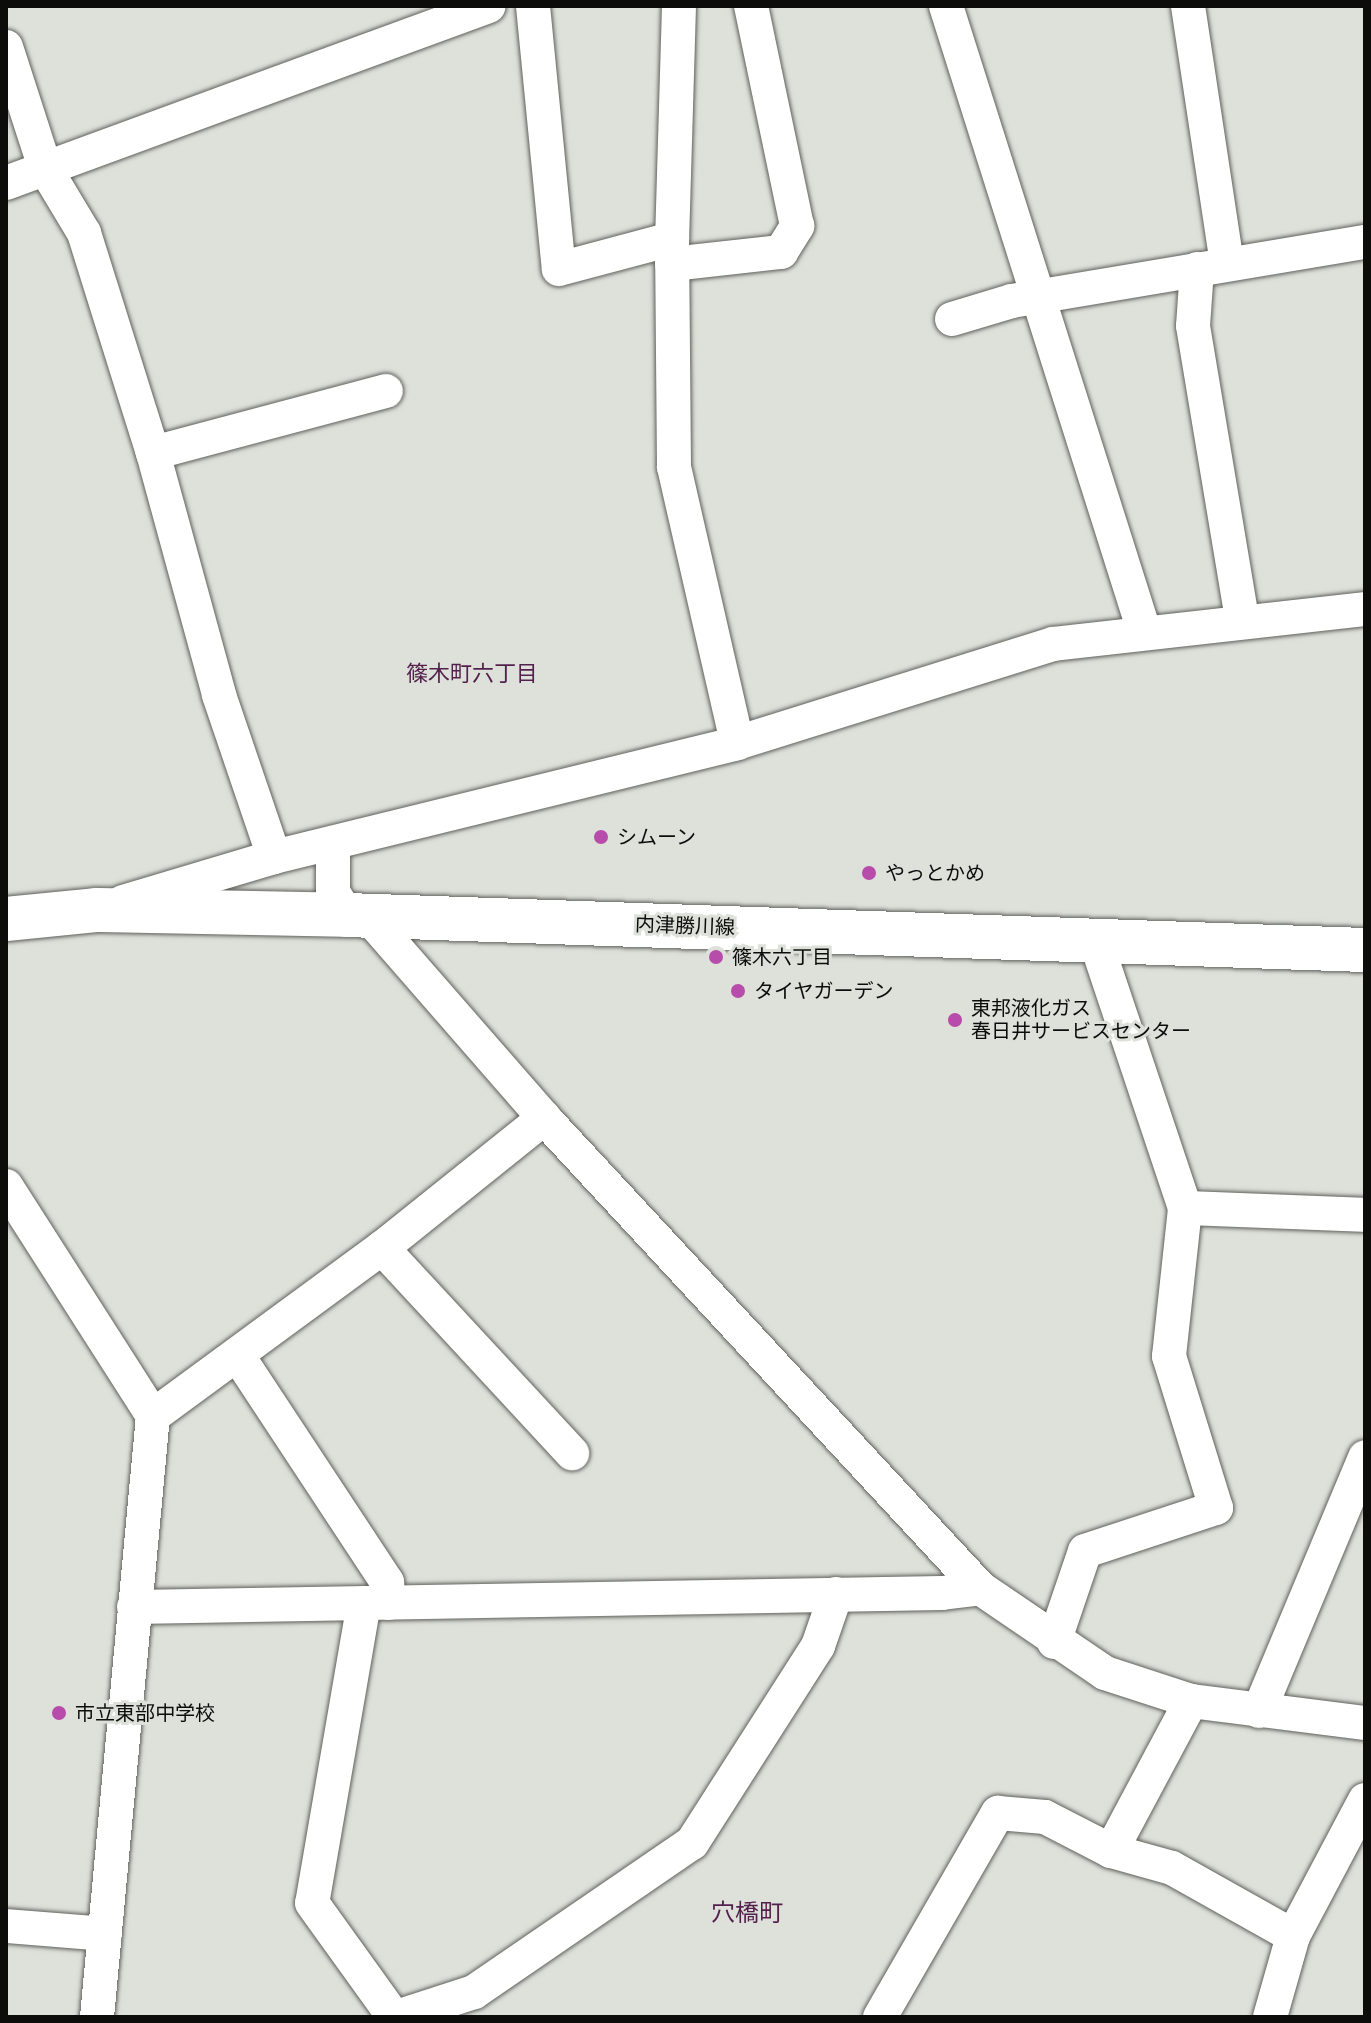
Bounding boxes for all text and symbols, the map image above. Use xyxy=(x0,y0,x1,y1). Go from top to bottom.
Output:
district label: 篠木町六丁目 xyxy=(406,661,538,687)
place label: シムーン xyxy=(617,825,697,849)
marker: シムーン xyxy=(592,828,610,846)
place label: やっとかめ xyxy=(885,861,985,885)
marker: やっとかめ xyxy=(860,864,878,882)
street label: 内津勝川線 xyxy=(635,912,735,940)
place label: 篠木六丁目 xyxy=(732,945,832,969)
marker: 篠木六丁目 xyxy=(707,948,725,966)
place label: タイヤガーデン xyxy=(754,979,894,1003)
marker: タイヤガーデン xyxy=(729,982,747,1000)
place label: 東邦液化ガス 春日井サービスセンター xyxy=(971,996,1191,1043)
marker: 東邦液化ガス 春日井サービスセンター xyxy=(946,1011,964,1029)
place label: 市立東部中学校 xyxy=(75,1701,215,1725)
marker: 市立東部中学校 xyxy=(50,1704,68,1722)
district label: 穴橋町 xyxy=(711,1899,783,1927)

